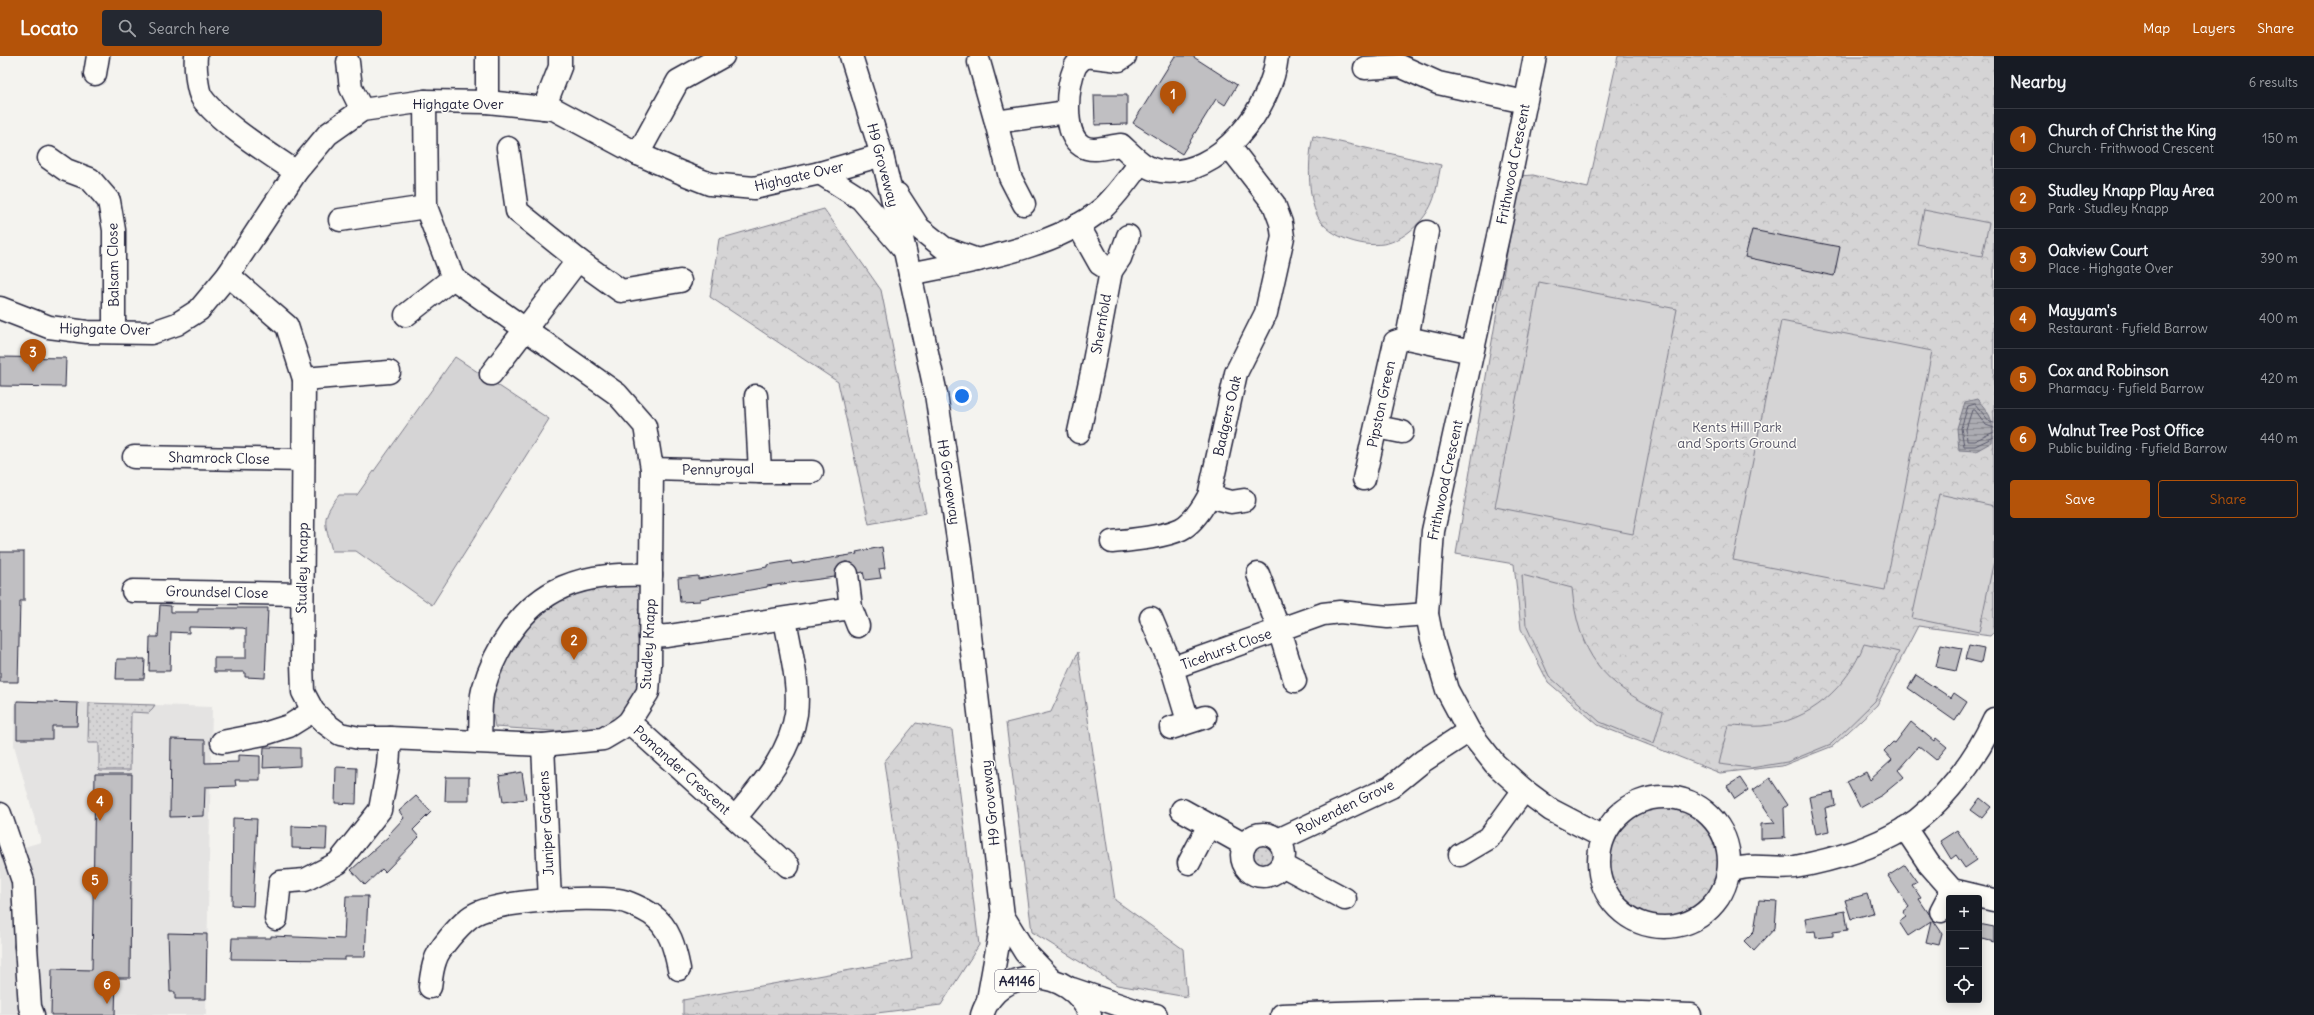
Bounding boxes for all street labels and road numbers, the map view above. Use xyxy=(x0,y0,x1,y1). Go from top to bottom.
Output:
street label: Highgate Over xyxy=(412,95,504,113)
street label: Frithwood Crescent xyxy=(1492,102,1534,226)
street label: H9 Groveway xyxy=(863,121,903,209)
street label: Highgate Over xyxy=(753,157,846,195)
street label: Balsam Close xyxy=(103,223,123,307)
street label: Shernfold xyxy=(1087,292,1115,356)
street label: Highgate Over xyxy=(59,319,151,339)
street label: Pipston Green xyxy=(1363,359,1399,449)
street label: Badgers Oak xyxy=(1209,374,1245,458)
street label: Frithwood Crescent xyxy=(1423,418,1467,542)
street label: H9 Groveway xyxy=(933,438,965,526)
street label: Shamrock Close xyxy=(168,448,270,468)
street label: Pennyroyal xyxy=(682,459,754,479)
street label: Studley Knapp xyxy=(292,522,312,614)
street label: Groundsel Close xyxy=(166,582,268,602)
street label: Studley Knapp xyxy=(637,598,659,690)
street label: Ticehurst Close xyxy=(1178,624,1274,674)
street label: Pomander Crescent xyxy=(630,722,735,819)
street label: H9 Groveway xyxy=(977,759,1003,847)
street label: Juniper Gardens xyxy=(534,770,558,876)
street label: Rolvenden Grove xyxy=(1293,775,1397,839)
road number: A4146 xyxy=(995,970,1039,992)

